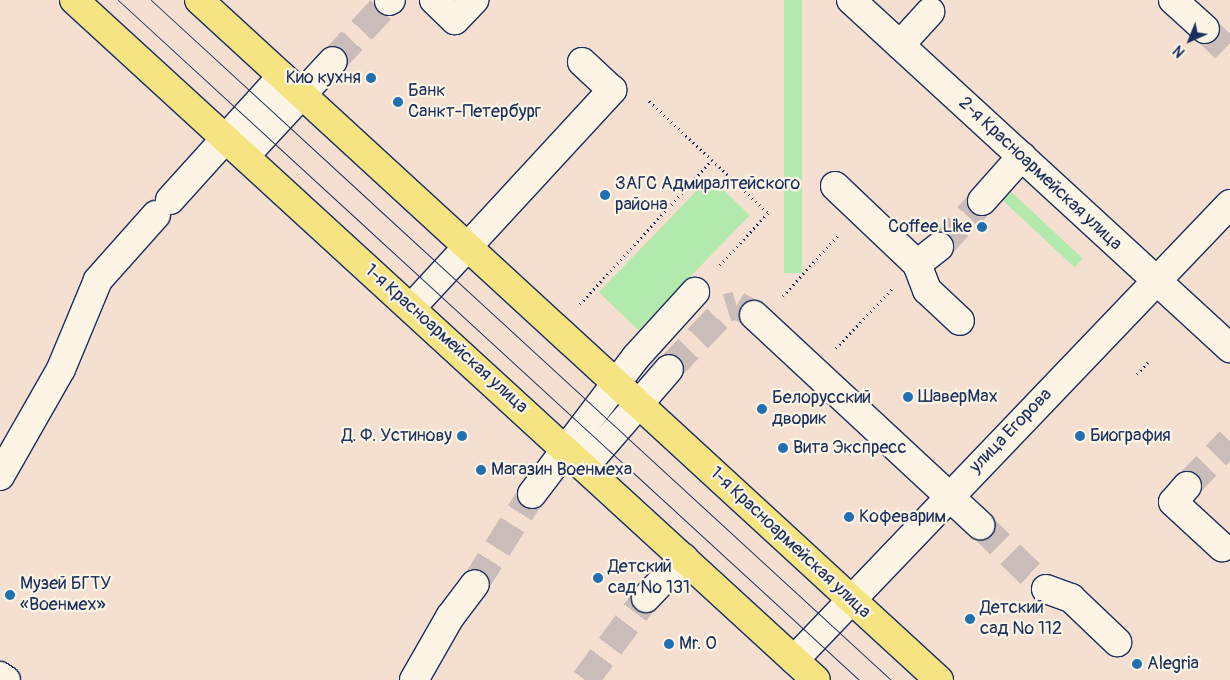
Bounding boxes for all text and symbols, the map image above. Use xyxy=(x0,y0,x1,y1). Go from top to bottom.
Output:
north arrow xyxy=(1165,15,1215,65)
text: N xyxy=(1170,42,1189,61)
place label: Кио кухня xyxy=(286,67,361,89)
marker: Кио кухня xyxy=(365,72,377,84)
place label: Банк Санкт-Петербург xyxy=(408,81,541,124)
street label: 2-я Красноармейская улица xyxy=(954,93,1126,255)
marker: Банк Санкт-Петербург xyxy=(392,96,404,108)
place label: ЗАГС Адмиралтейского района xyxy=(615,174,800,216)
marker: ЗАГС Адмиралтейского района xyxy=(599,189,611,201)
place label: Coffee Like xyxy=(888,216,972,238)
marker: Coffee Like xyxy=(976,221,988,233)
street label: 1-я Красноармейская улица xyxy=(360,260,532,418)
street label: улица Егорова xyxy=(965,384,1057,478)
place label: ШаверMax xyxy=(918,386,998,408)
place label: Белорусский дворик xyxy=(772,388,871,430)
marker: ШаверMax xyxy=(902,391,914,403)
marker: Белорусский дворик xyxy=(756,403,768,415)
place label: Д. Ф. Устинову xyxy=(342,425,452,447)
place label: Биография xyxy=(1090,425,1171,447)
marker: Д. Ф. Устинову xyxy=(456,430,468,442)
marker: Биография xyxy=(1074,430,1086,442)
place label: Вита Экспресс xyxy=(793,437,907,459)
marker: Вита Экспресс xyxy=(777,442,789,454)
place label: Магазин Военмеха xyxy=(491,459,632,481)
street label: 1-я Красноармейская улица xyxy=(705,463,875,623)
marker: Магазин Военмеха xyxy=(475,464,487,476)
place label: Кофеварим xyxy=(859,506,946,528)
marker: Кофеварим xyxy=(843,511,855,523)
place label: Детский сад № 131 xyxy=(608,557,690,600)
marker: Детский сад № 131 xyxy=(592,572,604,584)
place label: Музей БГТУ «Военмех» xyxy=(20,574,111,616)
marker: Музей БГТУ «Военмех» xyxy=(4,589,16,601)
place label: Детский сад № 112 xyxy=(980,598,1062,640)
marker: Детский сад № 112 xyxy=(964,613,976,625)
place label: Mr. O xyxy=(679,633,717,655)
marker: Mr. O xyxy=(663,638,675,650)
place label: Alegria xyxy=(1147,653,1199,675)
marker: Alegria xyxy=(1131,658,1143,670)

